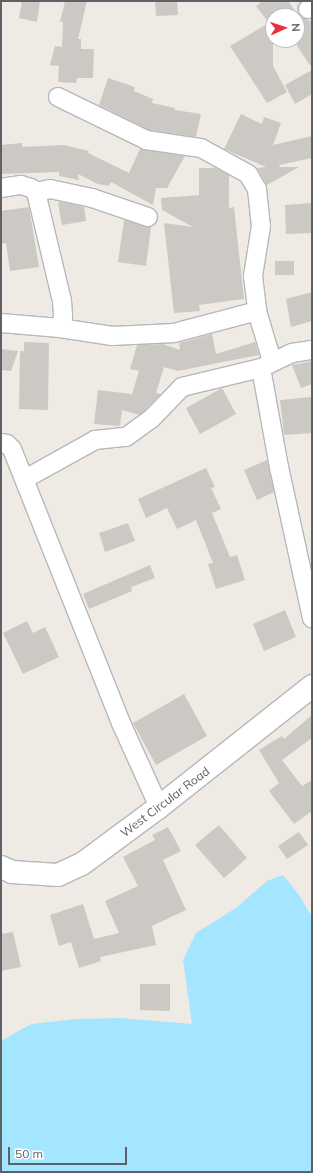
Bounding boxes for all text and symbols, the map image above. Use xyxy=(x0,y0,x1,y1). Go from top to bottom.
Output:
north arrow xyxy=(265,8,305,48)
text: N xyxy=(289,23,303,32)
street label: West Circular Road xyxy=(118,764,212,840)
scale bar xyxy=(10,1139,129,1165)
text: 50 m xyxy=(15,1146,43,1161)

